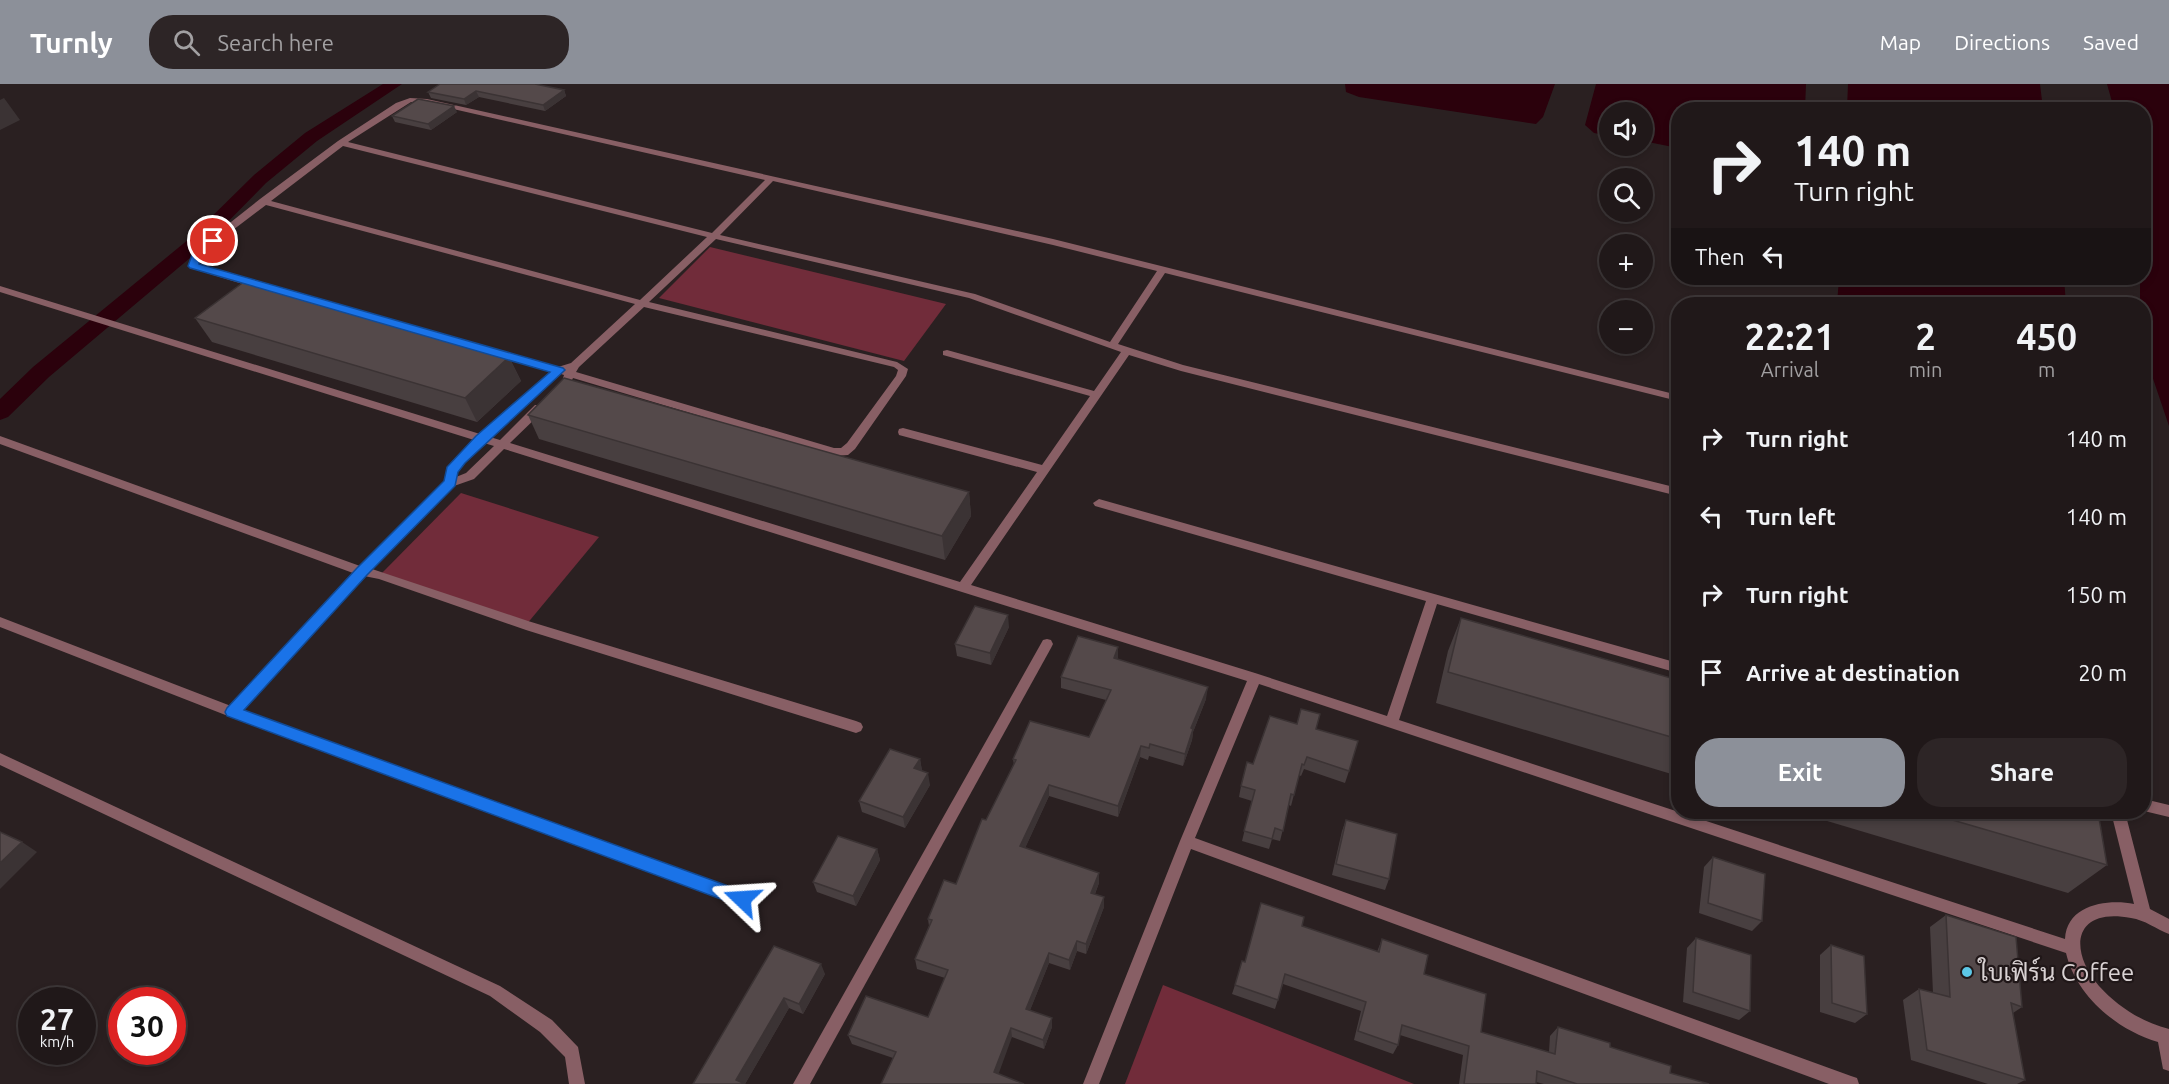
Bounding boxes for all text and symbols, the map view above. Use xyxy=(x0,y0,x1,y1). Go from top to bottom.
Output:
search box xyxy=(149,15,569,69)
icon: search xyxy=(170,26,203,59)
text: Turnly xyxy=(30,27,113,58)
text: Search here xyxy=(218,30,334,55)
text: Map xyxy=(1880,30,1921,54)
text: Directions xyxy=(1954,30,2050,54)
text: Saved xyxy=(2083,30,2139,54)
map controls xyxy=(1599,102,1653,354)
button: sound xyxy=(1599,102,1653,156)
icon: right xyxy=(1695,126,1773,204)
text: 140 m xyxy=(1794,127,1911,174)
button: search xyxy=(1599,168,1653,222)
text: Turn right xyxy=(1794,176,1914,206)
pin xyxy=(187,215,238,266)
icon: arrive xyxy=(196,224,229,257)
button: + xyxy=(1599,234,1653,288)
icon: left xyxy=(1757,240,1790,273)
text: Then xyxy=(1695,244,1745,269)
button: − xyxy=(1599,300,1653,354)
text: 22:21 xyxy=(1745,316,1835,357)
text: 2 xyxy=(1915,316,1936,357)
text: 450 xyxy=(2016,316,2077,357)
text: Arrival xyxy=(1761,358,1819,381)
text: min xyxy=(1909,358,1942,381)
text: m xyxy=(2038,358,2055,381)
icon: right xyxy=(1695,422,1728,455)
text: Turn right xyxy=(1746,426,1848,451)
text: 140 m xyxy=(2066,426,2127,451)
icon: left xyxy=(1695,500,1728,533)
text: Turn left xyxy=(1746,504,1836,529)
text: 140 m xyxy=(2066,504,2127,529)
icon: right xyxy=(1695,578,1728,611)
text: Turn right xyxy=(1746,582,1848,607)
text: 150 m xyxy=(2066,582,2127,607)
icon: arrive xyxy=(1695,656,1728,689)
text: Arrive at destination xyxy=(1746,660,1960,685)
text: 20 m xyxy=(2078,660,2127,685)
button: Exit xyxy=(1695,738,1905,807)
button: Share xyxy=(1917,738,2127,807)
position arrow xyxy=(710,867,774,931)
place label: ใบเฟิร์น Coffee xyxy=(1977,957,2134,986)
marker: ใบเฟิร์น Coffee xyxy=(1960,965,1974,979)
speed limit sign: 30 xyxy=(108,987,186,1065)
text: 27 xyxy=(40,1002,74,1036)
text: km/h xyxy=(40,1033,74,1050)

